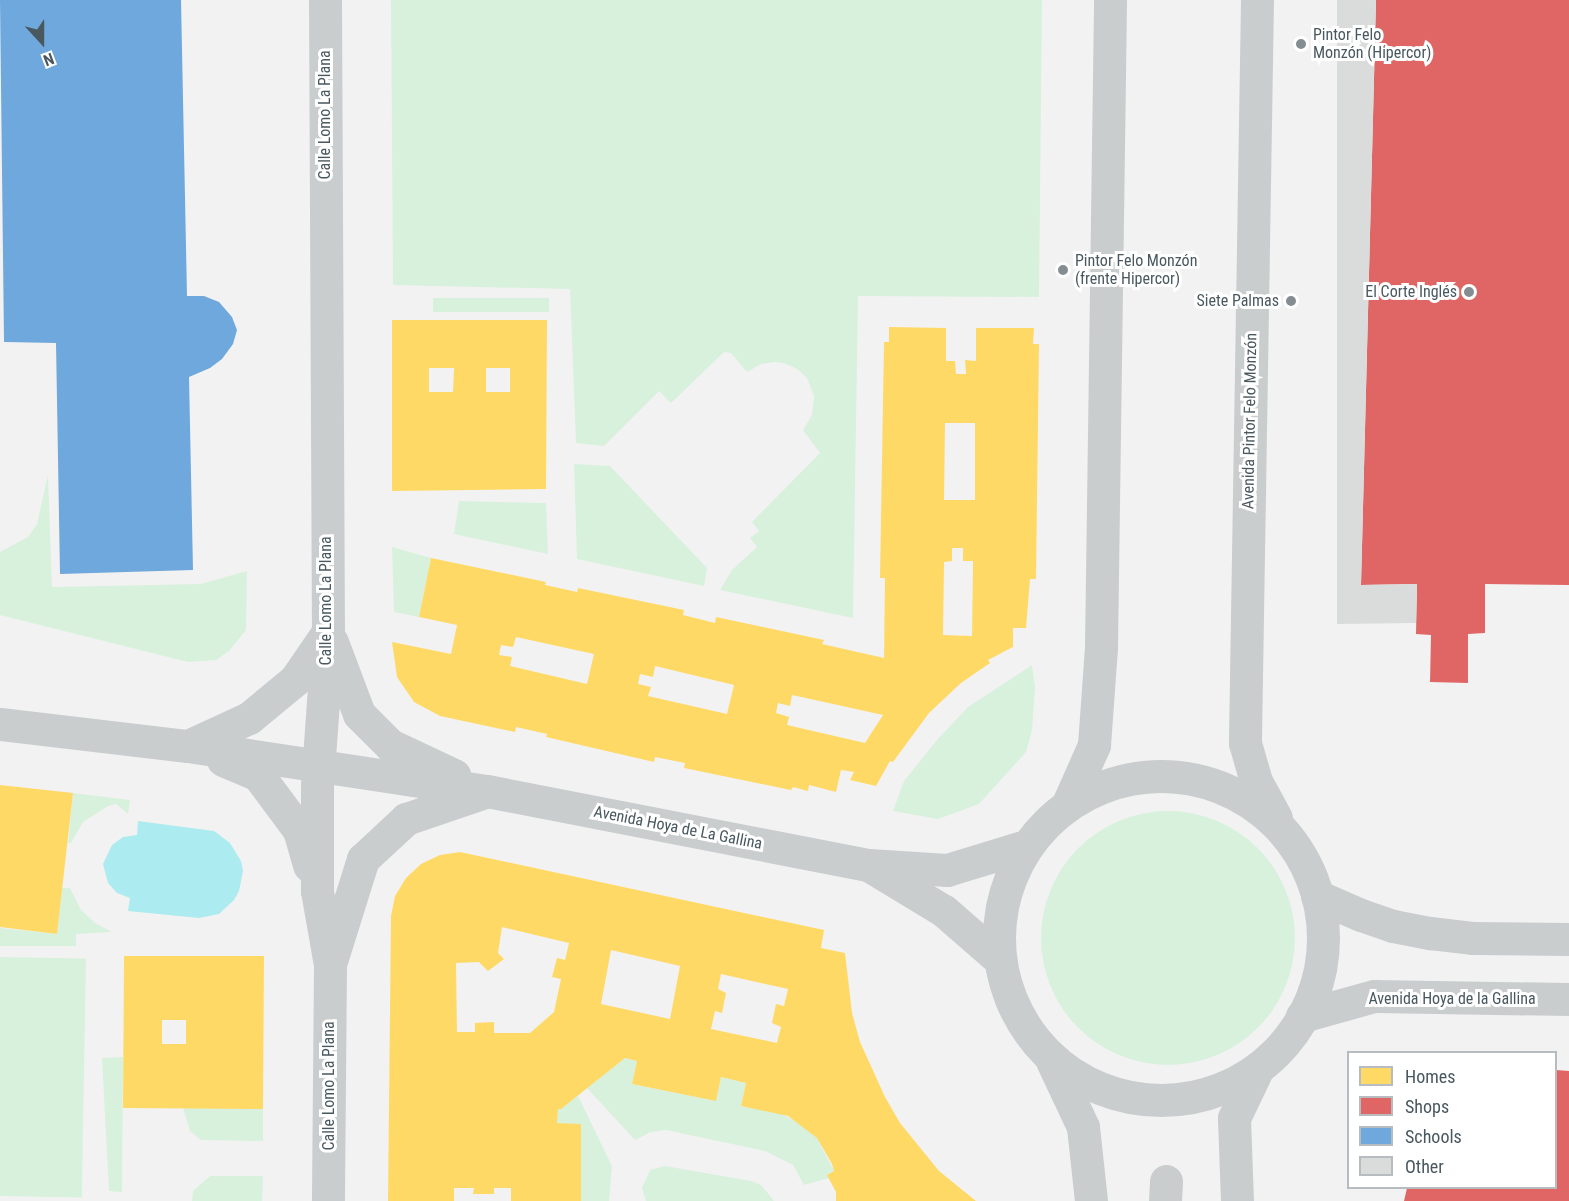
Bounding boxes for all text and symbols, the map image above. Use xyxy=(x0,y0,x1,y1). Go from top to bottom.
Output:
north arrow xyxy=(12,12,72,72)
place label: Pintor Felo Monzón (Hipercor) xyxy=(1313,25,1431,63)
marker: Pintor Felo Monzón (Hipercor) xyxy=(1294,37,1308,51)
text: N xyxy=(41,49,57,70)
street label: Calle Lomo La Plana xyxy=(315,50,335,180)
place label: Pintor Felo Monzón (frente Hipercor) xyxy=(1075,251,1197,289)
marker: Pintor Felo Monzón (frente Hipercor) xyxy=(1056,263,1070,277)
place label: El Corte Inglés xyxy=(1365,282,1457,302)
marker: El Corte Inglés xyxy=(1462,285,1476,299)
place label: Siete Palmas xyxy=(1196,291,1279,311)
marker: Siete Palmas xyxy=(1284,294,1298,308)
street label: Avenida Pintor Felo Monzón xyxy=(1239,333,1261,509)
street label: Calle Lomo La Plana xyxy=(316,536,336,666)
street label: Avenida Hoya de La Gallina xyxy=(592,802,764,854)
street label: Avenida Hoya de la Gallina xyxy=(1368,989,1536,1009)
street label: Calle Lomo La Plana xyxy=(319,1021,339,1151)
legend xyxy=(1347,1051,1557,1189)
text: Homes xyxy=(1405,1066,1455,1087)
text: Shops xyxy=(1405,1096,1449,1117)
text: Schools xyxy=(1405,1126,1462,1147)
text: Other xyxy=(1405,1156,1444,1177)

